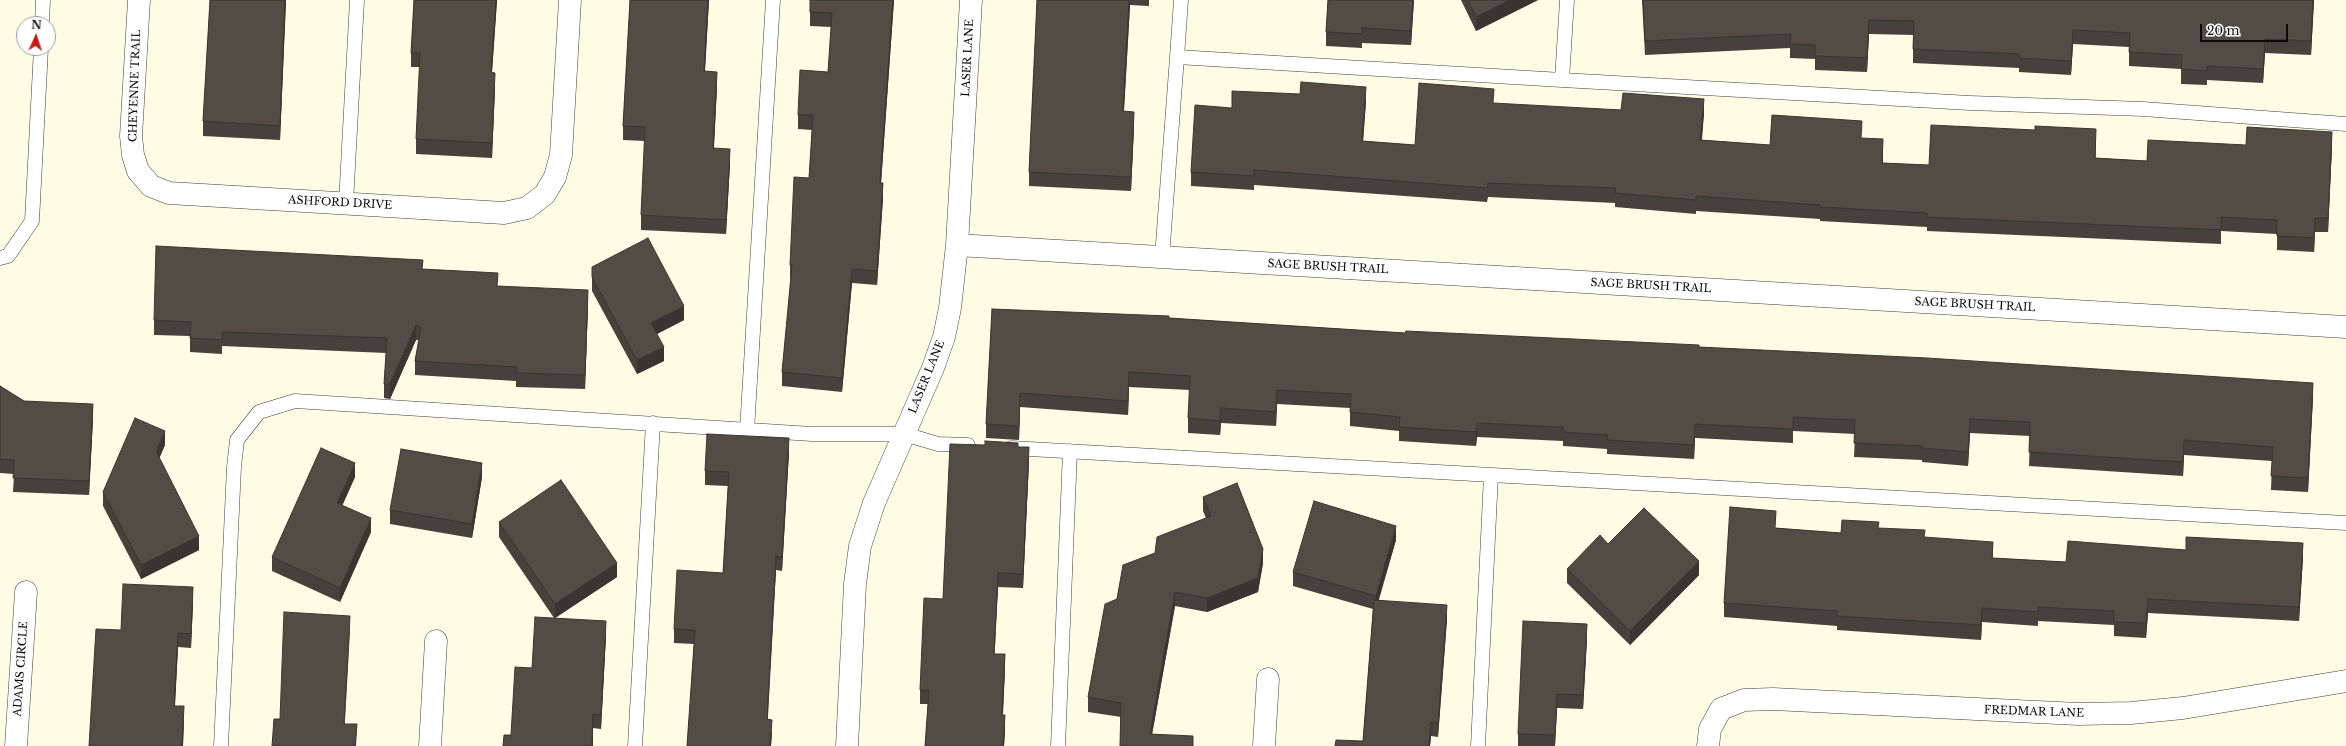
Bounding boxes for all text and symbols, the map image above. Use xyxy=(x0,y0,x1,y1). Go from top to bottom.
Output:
north arrow xyxy=(16,16,56,56)
scale bar xyxy=(2202,16,2290,42)
text: N xyxy=(31,18,42,32)
street label: LASER LANE xyxy=(959,19,977,97)
text: 20 m xyxy=(2207,23,2239,38)
street label: CHEYENNE TRAIL xyxy=(126,30,144,142)
street label: ASHFORD DRIVE xyxy=(288,194,392,212)
street label: SAGE BRUSH TRAIL xyxy=(1267,257,1389,277)
street label: SAGE BRUSH TRAIL xyxy=(1590,276,1712,296)
street label: SAGE BRUSH TRAIL xyxy=(1914,295,2036,315)
street label: LASER LANE xyxy=(906,338,948,416)
street label: ADAMS CIRCLE xyxy=(11,621,31,717)
street label: FREDMAR LANE xyxy=(1984,704,2084,720)

